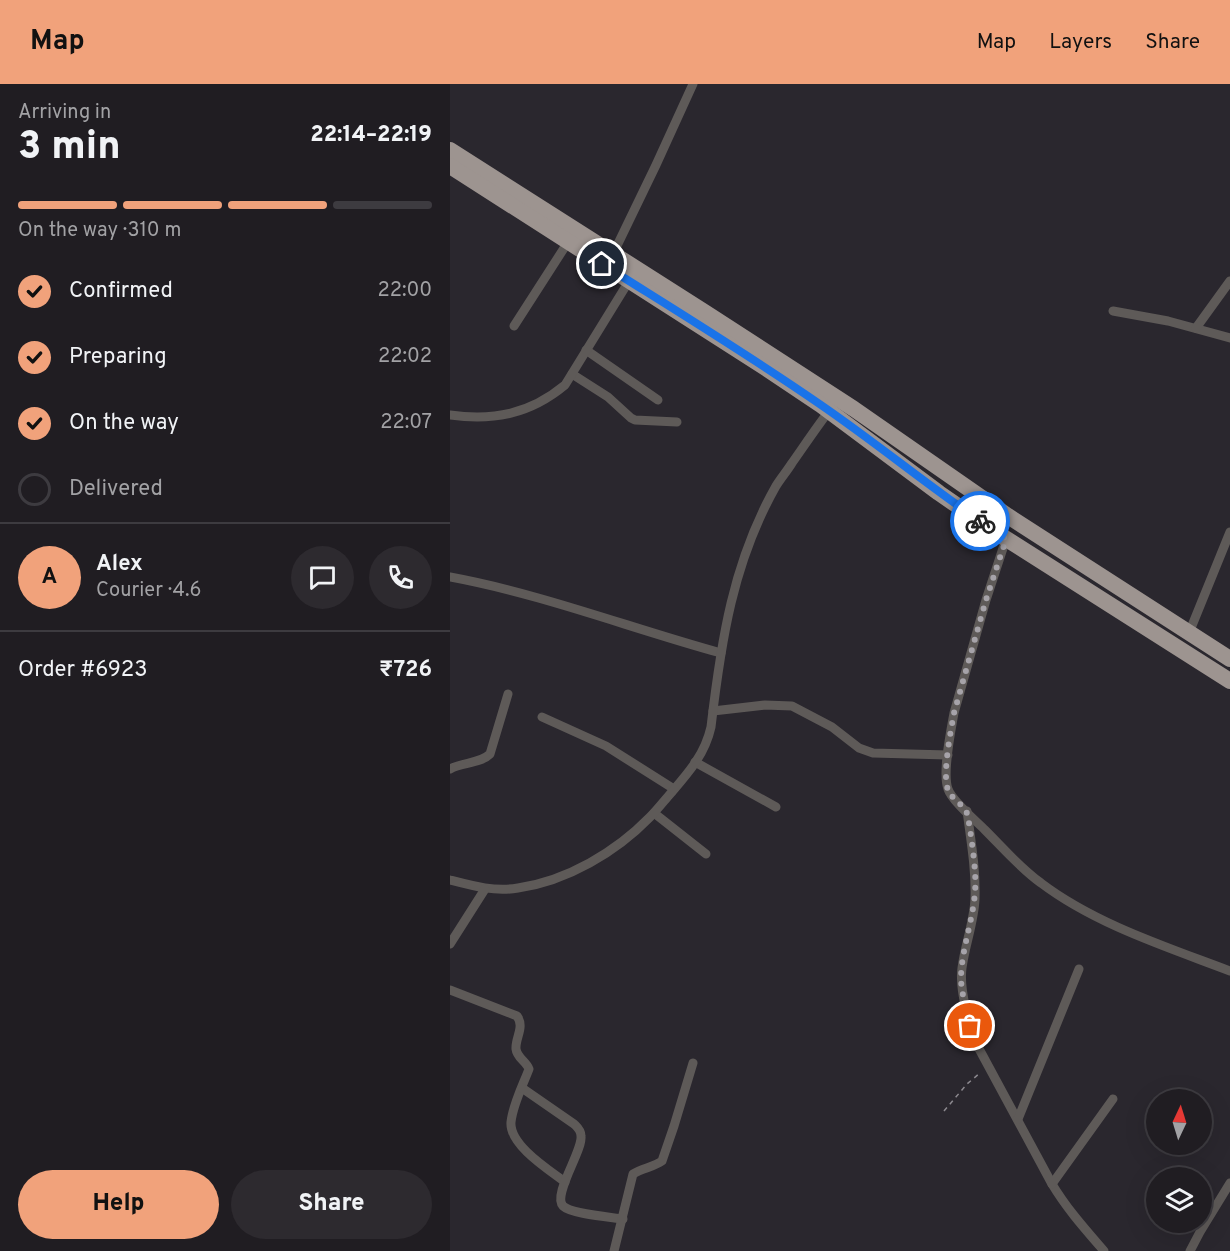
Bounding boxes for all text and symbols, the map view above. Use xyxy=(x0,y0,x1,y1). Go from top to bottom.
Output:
text: Map xyxy=(30,24,85,60)
text: Map xyxy=(977,29,1016,56)
text: Layers xyxy=(1049,29,1112,56)
text: Share xyxy=(1145,29,1200,56)
text: Arriving in xyxy=(18,100,111,126)
text: 22:14–22:19 xyxy=(310,122,432,149)
text: 3 min xyxy=(18,124,121,173)
text: On the way · 310 m xyxy=(18,218,181,244)
pin xyxy=(576,238,627,289)
icon: home xyxy=(585,247,618,280)
icon: check xyxy=(18,275,51,308)
text: Confirmed xyxy=(69,278,173,305)
text: 22:00 xyxy=(378,278,432,304)
icon: check xyxy=(18,341,51,374)
text: Preparing xyxy=(69,344,167,371)
text: 22:02 xyxy=(378,344,432,370)
icon: check xyxy=(18,407,51,440)
text: On the way xyxy=(69,410,179,437)
text: 22:07 xyxy=(380,410,432,436)
text: Delivered xyxy=(69,476,163,503)
courier xyxy=(950,491,1010,551)
icon: bike xyxy=(964,505,997,538)
button: chat xyxy=(291,546,354,609)
button: phone xyxy=(369,546,432,609)
text: Alex xyxy=(96,551,143,578)
text: A xyxy=(42,564,57,591)
text: Courier · 4.6 xyxy=(96,578,201,604)
text: Order #6923 xyxy=(18,657,148,684)
text: ₹726 xyxy=(379,657,432,684)
pin xyxy=(944,1000,995,1051)
icon: bag xyxy=(953,1009,986,1042)
north arrow xyxy=(1146,1089,1212,1155)
map controls xyxy=(1146,1089,1212,1233)
button: layers xyxy=(1146,1167,1212,1233)
button: Help xyxy=(18,1170,219,1239)
button: Share xyxy=(231,1170,432,1239)

